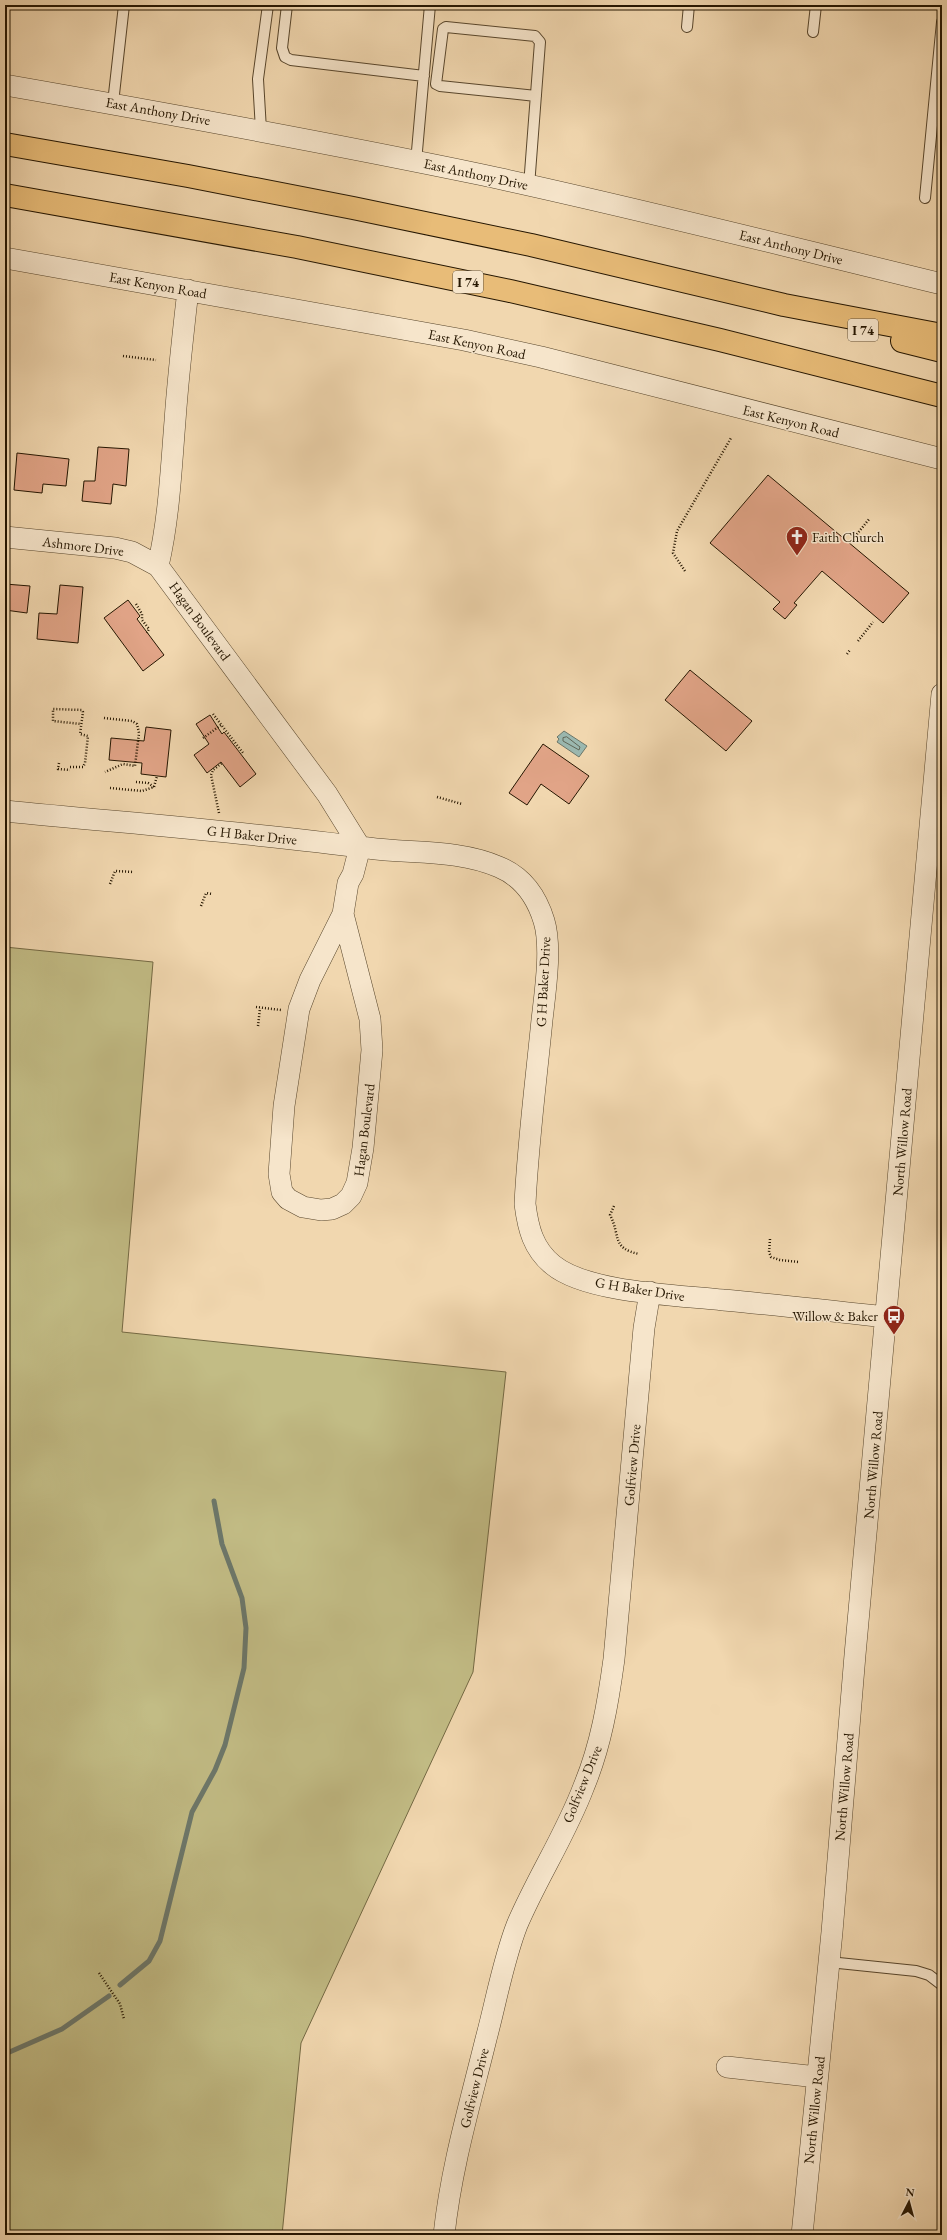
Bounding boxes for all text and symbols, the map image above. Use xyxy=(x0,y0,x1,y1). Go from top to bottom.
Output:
street label: East Anthony Drive xyxy=(104,93,212,129)
street label: East Anthony Drive xyxy=(422,154,530,194)
street label: East Anthony Drive xyxy=(737,225,845,269)
street label: East Kenyon Road xyxy=(108,268,209,303)
road number: I 74 xyxy=(453,271,483,293)
road number: I 74 xyxy=(848,319,878,341)
street label: East Kenyon Road xyxy=(427,325,528,363)
street label: East Kenyon Road xyxy=(741,400,842,442)
church icon: Faith Church xyxy=(784,524,810,557)
place label: Faith Church xyxy=(812,528,884,546)
street label: Ashmore Drive xyxy=(40,532,125,560)
street label: Hagan Boulevard xyxy=(165,578,235,665)
street label: G H Baker Drive xyxy=(206,821,298,849)
street label: G H Baker Drive xyxy=(532,936,554,1028)
street label: Hagan Boulevard xyxy=(349,1082,379,1177)
street label: North Willow Road xyxy=(888,1086,916,1197)
street label: G H Baker Drive xyxy=(594,1273,687,1305)
bus stop icon: Willow & Baker xyxy=(881,1303,907,1336)
place label: Willow & Baker xyxy=(792,1307,878,1325)
street label: North Willow Road xyxy=(859,1409,887,1520)
street label: Golfview Drive xyxy=(619,1423,645,1507)
street label: North Willow Road xyxy=(830,1731,858,1842)
street label: Golfview Drive xyxy=(558,1742,606,1825)
street label: Golfview Drive xyxy=(455,2045,493,2130)
street label: North Willow Road xyxy=(799,2054,829,2165)
north arrow xyxy=(889,2182,929,2222)
text: N xyxy=(905,2185,915,2199)

